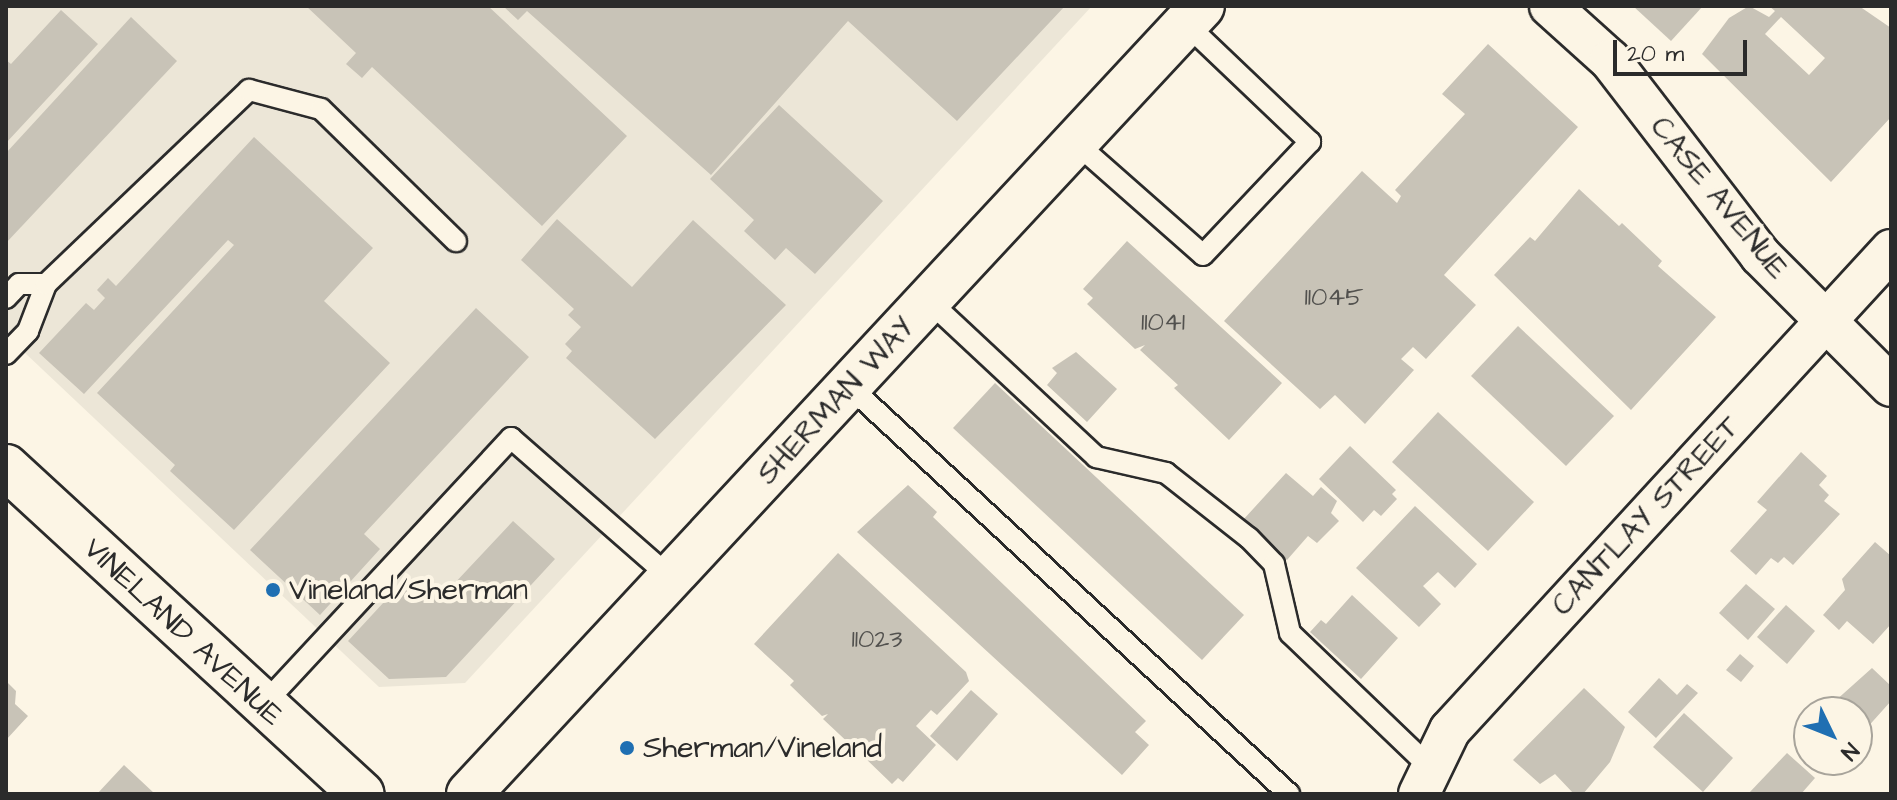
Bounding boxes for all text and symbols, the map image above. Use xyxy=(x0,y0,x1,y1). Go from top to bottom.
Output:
scale bar xyxy=(1617,24,1751,74)
text: 20 m xyxy=(1627,37,1684,71)
street label: CASE AVENUE xyxy=(1642,109,1796,287)
house number: 11045 xyxy=(1304,282,1364,314)
house number: 11041 xyxy=(1141,307,1185,339)
street label: SHERMAN WAY xyxy=(750,310,922,492)
street label: CANTLAY STREET xyxy=(1544,409,1748,623)
street label: VINELAND AVENUE xyxy=(76,530,290,734)
place label: Vineland/Sherman xyxy=(289,572,528,608)
marker: Vineland/Sherman xyxy=(264,581,282,599)
house number: 11023 xyxy=(851,624,903,656)
north arrow xyxy=(1793,696,1873,776)
place label: Sherman/Vineland xyxy=(643,730,882,766)
text: N xyxy=(1833,736,1866,767)
marker: Sherman/Vineland xyxy=(618,739,636,757)

